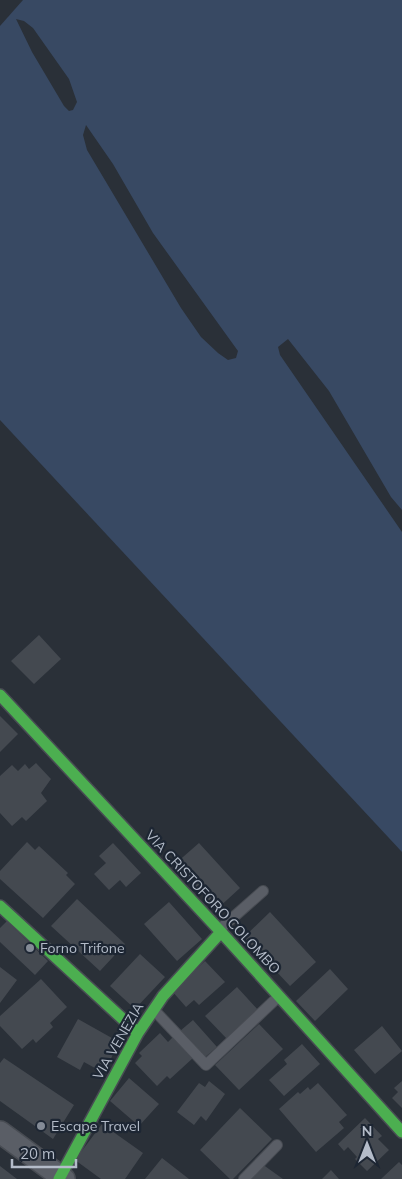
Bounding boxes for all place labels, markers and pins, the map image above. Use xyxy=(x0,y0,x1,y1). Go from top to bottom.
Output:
place label: Forno Trifone xyxy=(40,939,125,957)
marker: Forno Trifone xyxy=(24,942,36,954)
place label: Escape Travel xyxy=(51,1117,140,1135)
marker: Escape Travel xyxy=(35,1120,47,1132)

